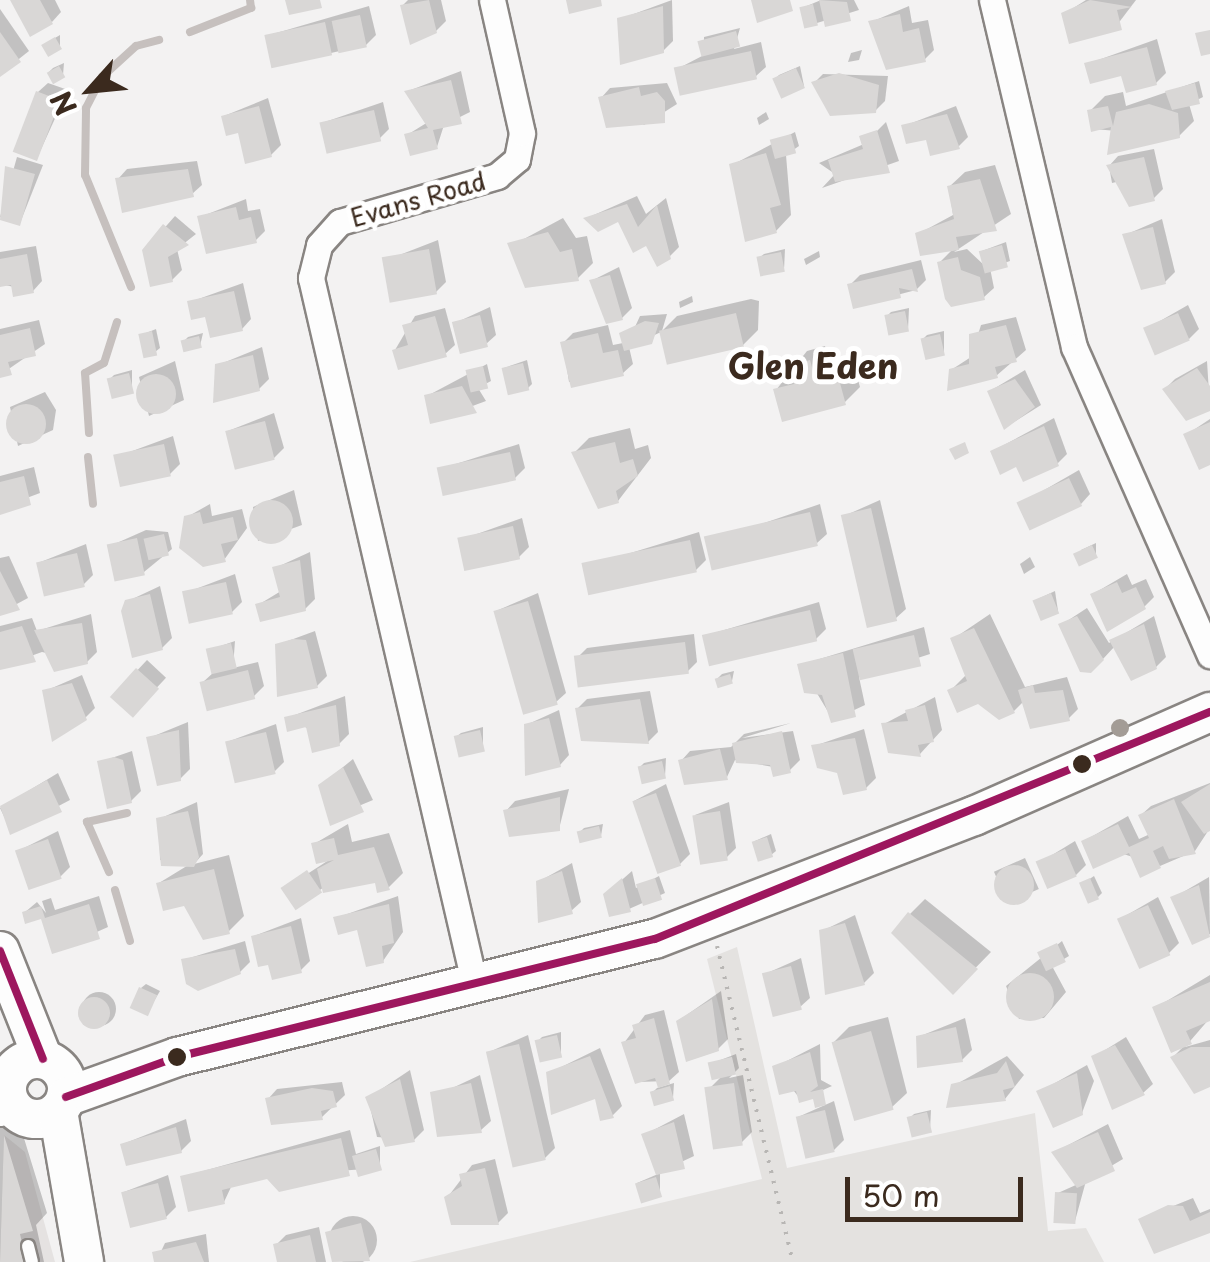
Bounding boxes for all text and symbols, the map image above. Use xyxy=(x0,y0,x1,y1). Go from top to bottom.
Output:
north arrow xyxy=(40,40,140,140)
text: N xyxy=(39,84,87,123)
street label: Evans Road xyxy=(348,166,488,232)
district label: Glen Eden xyxy=(726,344,900,386)
unlabelled marker xyxy=(1072,754,1092,774)
unlabelled marker xyxy=(167,1047,187,1067)
scale bar xyxy=(850,1157,1028,1219)
text: 50 m xyxy=(862,1172,940,1217)

